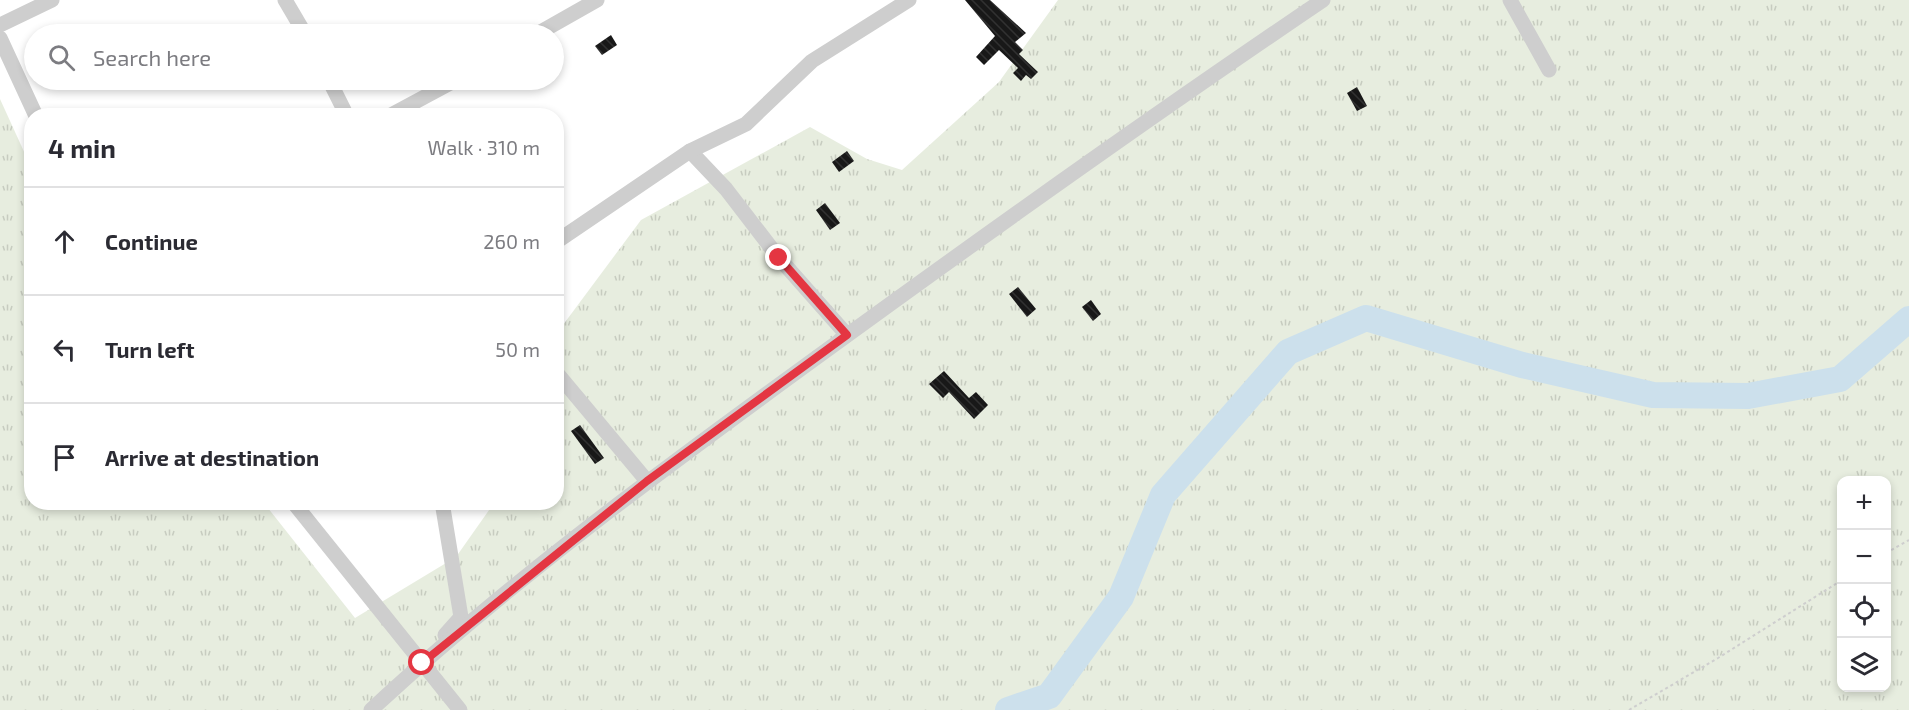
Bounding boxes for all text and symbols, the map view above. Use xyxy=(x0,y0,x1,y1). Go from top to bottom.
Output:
search box xyxy=(24,24,564,90)
icon: search xyxy=(45,41,78,74)
text: Search here xyxy=(93,44,211,70)
text: 4 min xyxy=(48,132,116,163)
text: Walk · 310 m xyxy=(428,135,540,159)
icon: ahead xyxy=(48,225,81,258)
text: Continue xyxy=(105,228,198,254)
text: 260 m xyxy=(483,229,540,253)
route end xyxy=(765,244,791,270)
icon: left xyxy=(48,333,81,366)
text: Turn left xyxy=(105,336,194,362)
text: 50 m xyxy=(495,337,540,361)
icon: arrive xyxy=(48,441,81,474)
text: Arrive at destination xyxy=(105,444,319,470)
map controls xyxy=(1837,476,1891,692)
button: + xyxy=(1837,476,1891,530)
button: − xyxy=(1837,530,1891,584)
button: locate xyxy=(1837,584,1891,638)
button: layers xyxy=(1837,638,1891,692)
route start xyxy=(408,649,434,675)

